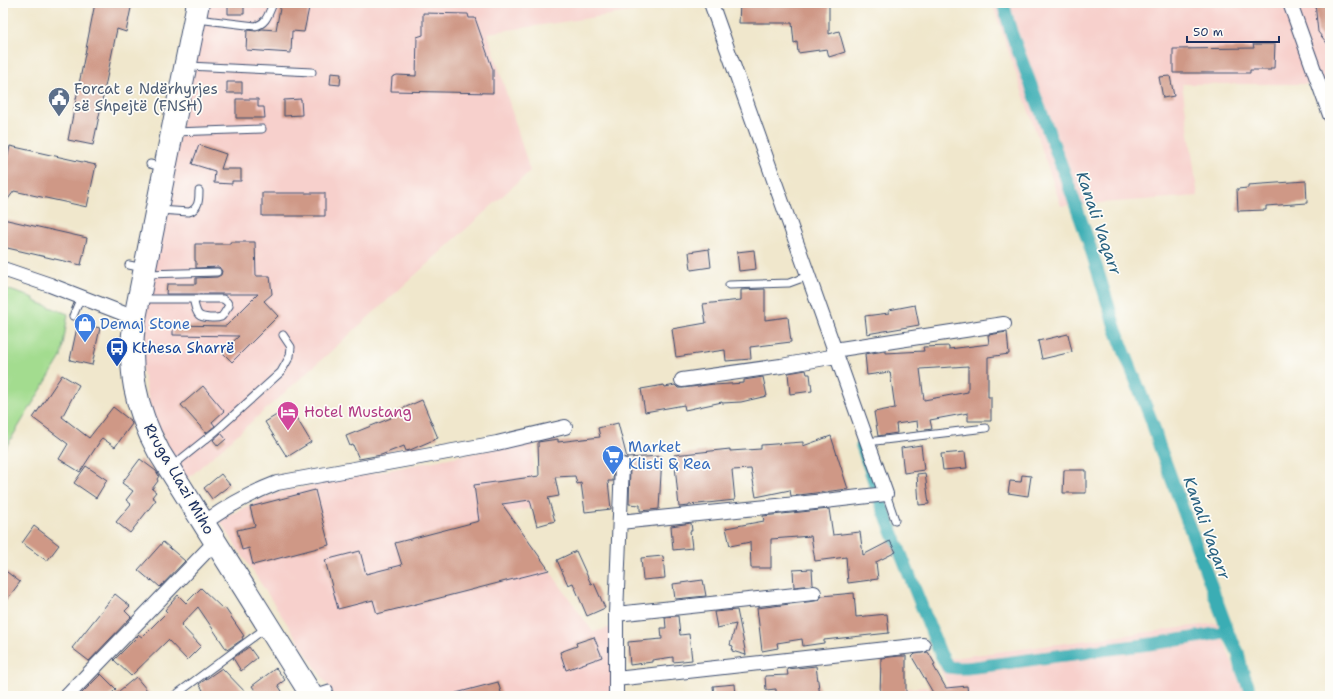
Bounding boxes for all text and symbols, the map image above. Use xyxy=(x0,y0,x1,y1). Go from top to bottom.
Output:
scale bar xyxy=(1187,18,1279,44)
text: 50 m xyxy=(1193,24,1223,40)
place label: Forcat e Ndërhyrjes së Shpejtë (FNSH) xyxy=(74,79,218,116)
public building icon: Forcat e Ndërhyrjes së Shpejtë (FNSH) xyxy=(46,85,72,118)
water label: Kanali Vaqarr xyxy=(1071,168,1127,278)
shop icon: Demaj Stone xyxy=(72,311,98,344)
place label: Demaj Stone xyxy=(100,314,190,334)
bus stop icon: Kthesa Sharrë xyxy=(104,335,130,368)
place label: Kthesa Sharrë xyxy=(132,338,235,358)
hotel icon: Hotel Mustang xyxy=(275,399,301,432)
place label: Hotel Mustang xyxy=(304,402,412,422)
street label: Rruga Llazi Miho xyxy=(139,420,219,538)
place label: Market Klisti & Rea xyxy=(628,437,711,474)
supermarket icon: Market Klisti & Rea xyxy=(600,443,626,476)
water label: Kanali Vaqarr xyxy=(1179,474,1235,583)

